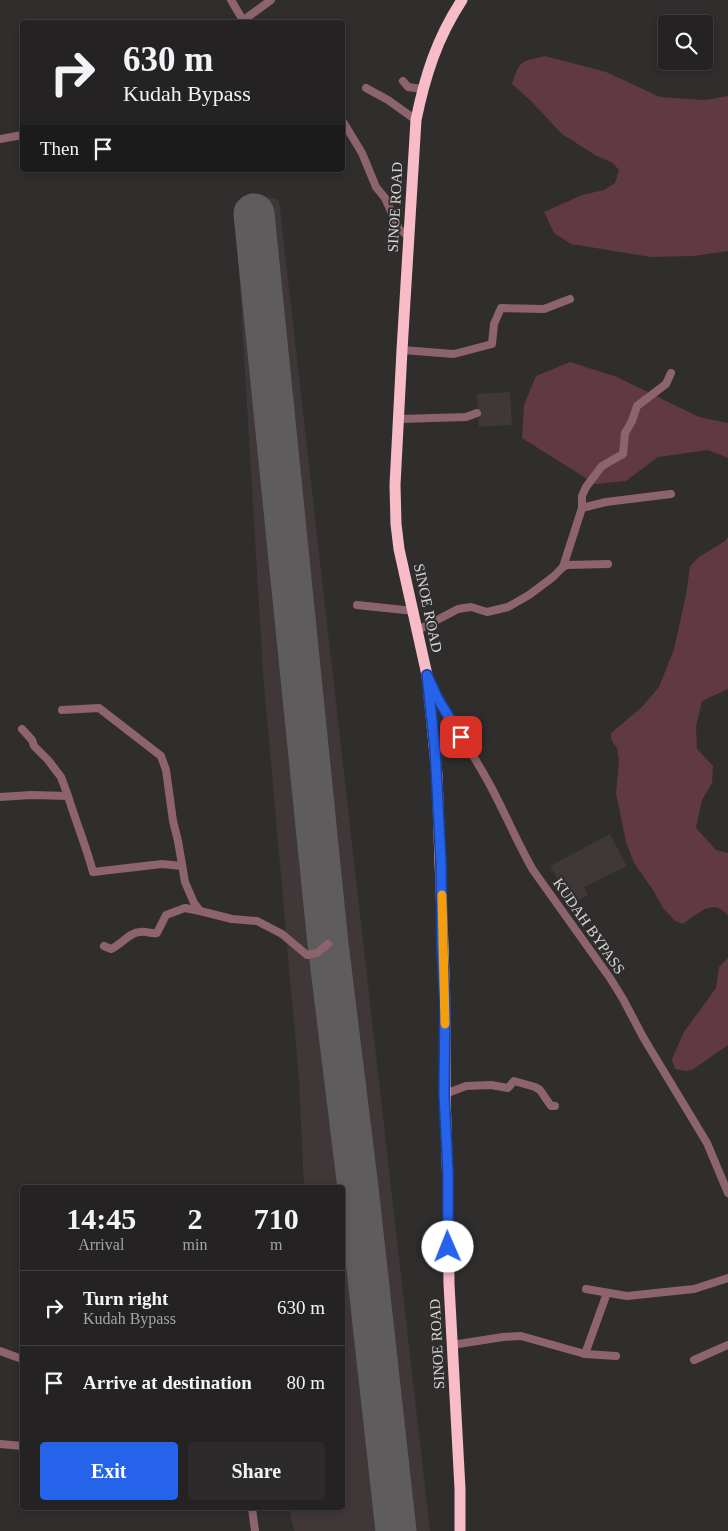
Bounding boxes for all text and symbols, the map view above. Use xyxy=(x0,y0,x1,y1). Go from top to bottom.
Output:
map controls xyxy=(658,15,713,70)
button: search xyxy=(658,15,713,70)
icon: right xyxy=(40,40,105,105)
text: 630 m xyxy=(123,40,213,79)
text: Kudah Bypass xyxy=(123,81,251,106)
icon: arrive xyxy=(89,135,117,163)
text: Then xyxy=(40,138,79,159)
street label: SINOE ROAD xyxy=(385,161,405,253)
street label: SINOE ROAD xyxy=(411,562,445,654)
pin xyxy=(440,716,482,758)
icon: arrive xyxy=(447,723,475,751)
street label: KUDAH BYPASS xyxy=(550,875,628,977)
text: 14:45 xyxy=(66,1202,136,1235)
text: 2 xyxy=(187,1202,202,1235)
text: 710 xyxy=(254,1202,299,1235)
position arrow xyxy=(421,1220,473,1272)
text: Arrival xyxy=(78,1236,124,1253)
text: min xyxy=(183,1236,207,1253)
text: m xyxy=(270,1236,282,1253)
text: Turn right xyxy=(83,1288,168,1309)
icon: right xyxy=(40,1294,68,1322)
text: 630 m xyxy=(277,1297,325,1318)
street label: SINOE ROAD xyxy=(427,1298,447,1390)
text: Kudah Bypass xyxy=(83,1310,176,1327)
icon: arrive xyxy=(40,1369,68,1397)
text: Arrive at destination xyxy=(83,1372,252,1393)
text: 80 m xyxy=(286,1372,325,1393)
button: Exit xyxy=(40,1442,178,1500)
button: Share xyxy=(188,1442,325,1500)

